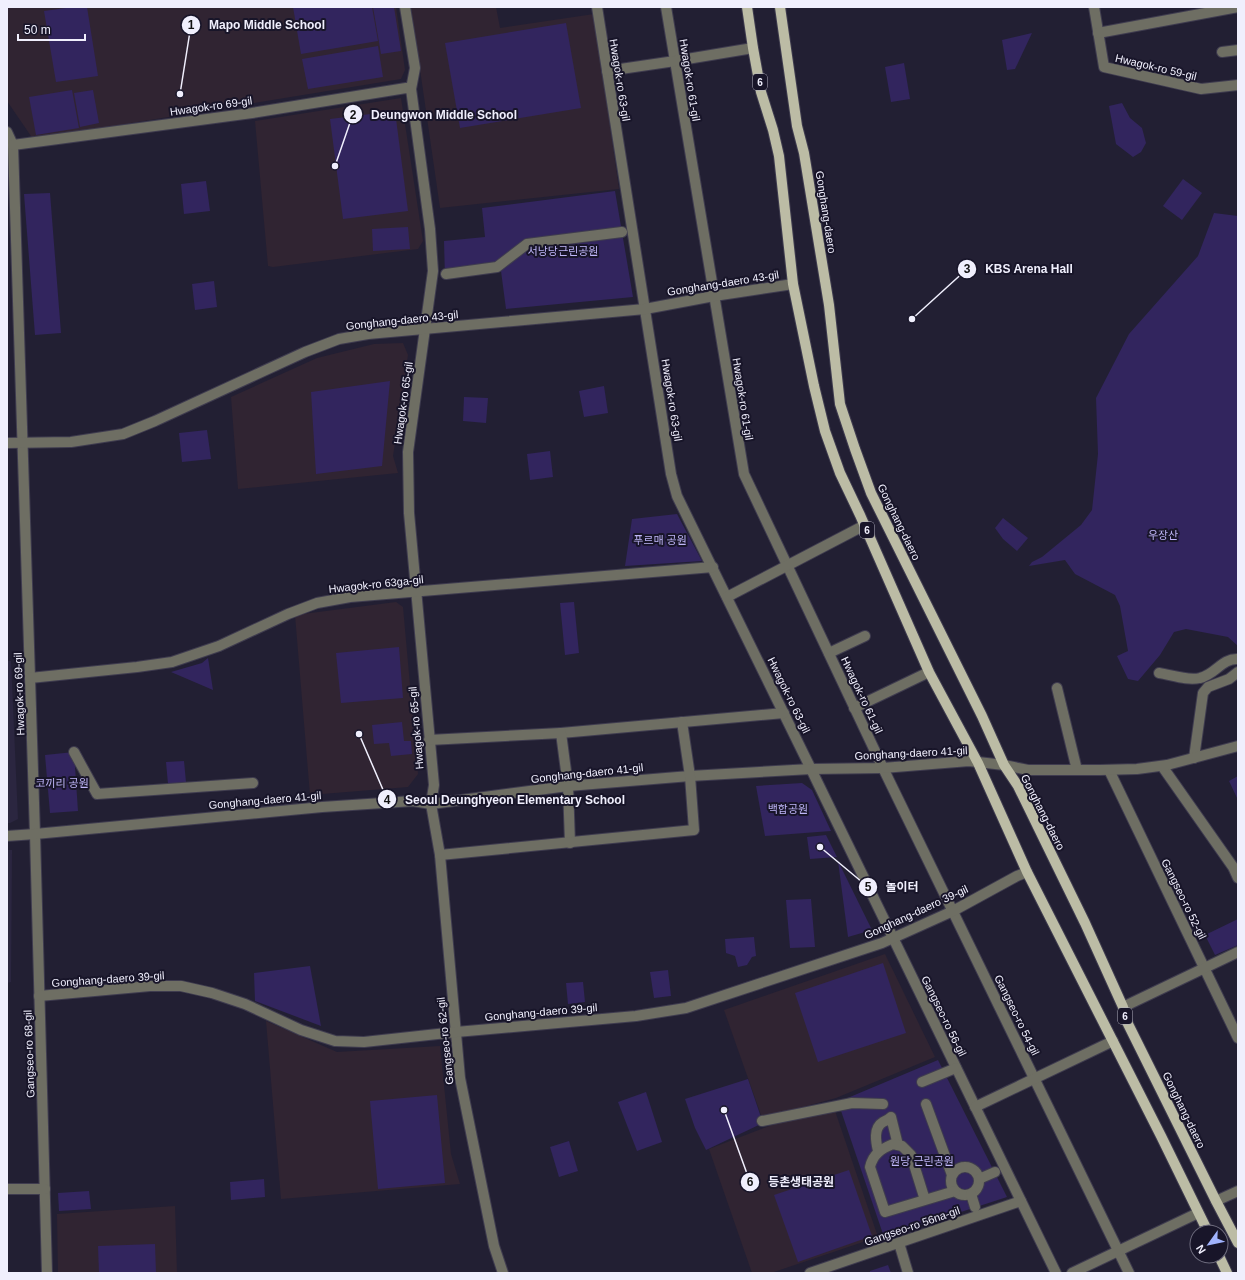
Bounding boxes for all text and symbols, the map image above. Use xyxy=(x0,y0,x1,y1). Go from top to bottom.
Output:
callout: Mapo Middle School xyxy=(181,13,333,37)
scale bar xyxy=(18,16,85,42)
text: 1 xyxy=(188,18,195,32)
text: Mapo Middle School xyxy=(209,18,325,32)
text: 50 m xyxy=(24,23,51,37)
street label: Hwagok-ro 63-gil xyxy=(608,38,632,122)
street label: Hwagok-ro 61-gil xyxy=(678,38,702,122)
street label: Hwagok-ro 59-gil xyxy=(1114,52,1198,82)
road number: 6 xyxy=(753,74,767,90)
street label: Hwagok-ro 69-gil xyxy=(169,94,253,118)
callout: Deungwon Middle School xyxy=(343,102,525,126)
text: 2 xyxy=(350,108,357,122)
text: Deungwon Middle School xyxy=(371,108,517,122)
street label: Gonghang-daero xyxy=(814,170,838,254)
park label: 서낭당근린공원 xyxy=(528,245,598,257)
callout: KBS Arena Hall xyxy=(957,257,1081,281)
text: 3 xyxy=(964,262,971,276)
text: KBS Arena Hall xyxy=(985,262,1073,276)
street label: Gonghang-daero 43-gil xyxy=(666,268,780,298)
street label: Gonghang-daero 43-gil xyxy=(345,308,459,332)
street label: Hwagok-ro 61-gil xyxy=(731,357,755,441)
street label: Hwagok-ro 63-gil xyxy=(660,358,684,442)
street label: Hwagok-ro 65-gil xyxy=(391,361,415,445)
street label: Gonghang-daero xyxy=(875,482,923,562)
road number: 6 xyxy=(860,522,874,538)
park label: 우장산 xyxy=(1148,529,1178,541)
park label: 푸르매 공원 xyxy=(633,534,687,546)
street label: Hwagok-ro 63ga-gil xyxy=(328,573,424,595)
street label: Hwagok-ro 69-gil xyxy=(12,652,26,736)
street label: Hwagok-ro 63-gil xyxy=(765,655,813,735)
street label: Hwagok-ro 61-gil xyxy=(839,655,885,735)
street label: Hwagok-ro 65-gil xyxy=(406,686,426,770)
street label: Gonghang-daero 41-gil xyxy=(854,744,968,762)
street label: Gonghang-daero 41-gil xyxy=(530,761,644,785)
street label: Gonghang-daero xyxy=(1019,772,1067,852)
park label: 코끼리 공원 xyxy=(35,777,89,789)
callout: Seoul Deunghyeon Elementary School xyxy=(377,787,633,811)
street label: Gonghang-daero 41-gil xyxy=(208,789,322,811)
text: 4 xyxy=(384,793,391,807)
text: Seoul Deunghyeon Elementary School xyxy=(405,793,625,807)
park label: 백합공원 xyxy=(768,803,808,815)
street label: Gangseo-ro 52-gil xyxy=(1159,857,1209,941)
callout: 놀이터 xyxy=(858,875,927,899)
text: 5 xyxy=(865,880,872,894)
text: 놀이터 xyxy=(885,880,919,894)
street label: Gonghang-daero 39-gil xyxy=(862,883,970,941)
street label: Gonghang-daero 39-gil xyxy=(51,969,165,989)
street label: Gangseo-ro 54-gil xyxy=(992,973,1042,1057)
street label: Gangseo-ro 56-gil xyxy=(919,974,969,1058)
street label: Gangseo-ro 62-gil xyxy=(434,997,456,1085)
street label: Gonghang-daero 39-gil xyxy=(484,1001,598,1023)
road number: 6 xyxy=(1118,1008,1132,1024)
street label: Gangseo-ro 68-gil xyxy=(21,1010,37,1098)
street label: Gonghang-daero xyxy=(1160,1070,1208,1150)
park label: 원당 근린공원 xyxy=(890,1155,954,1167)
callout: 등촌생태공원 xyxy=(740,1170,842,1194)
text: 6 xyxy=(747,1175,754,1189)
text: 등촌생태공원 xyxy=(768,1175,834,1189)
street label: Gangseo-ro 56na-gil xyxy=(863,1204,961,1248)
north arrow xyxy=(1189,1224,1229,1264)
text: N xyxy=(1193,1243,1208,1256)

